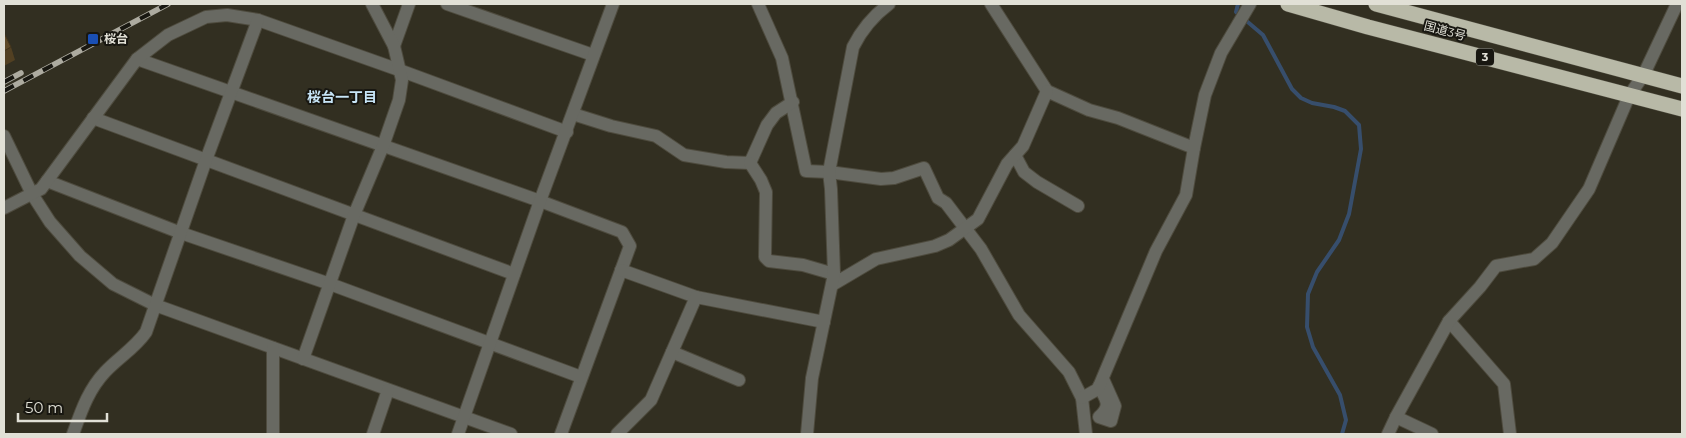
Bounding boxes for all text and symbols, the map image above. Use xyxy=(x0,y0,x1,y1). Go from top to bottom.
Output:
street label: 国道3号 xyxy=(1423,18,1468,43)
place label: 桜台 xyxy=(104,31,128,46)
marker: 桜台 xyxy=(86,32,100,46)
road number: 3 xyxy=(1476,48,1494,66)
district label: 桜台一丁目 xyxy=(307,88,377,106)
scale bar xyxy=(18,390,106,422)
text: 50 m xyxy=(25,398,63,417)

